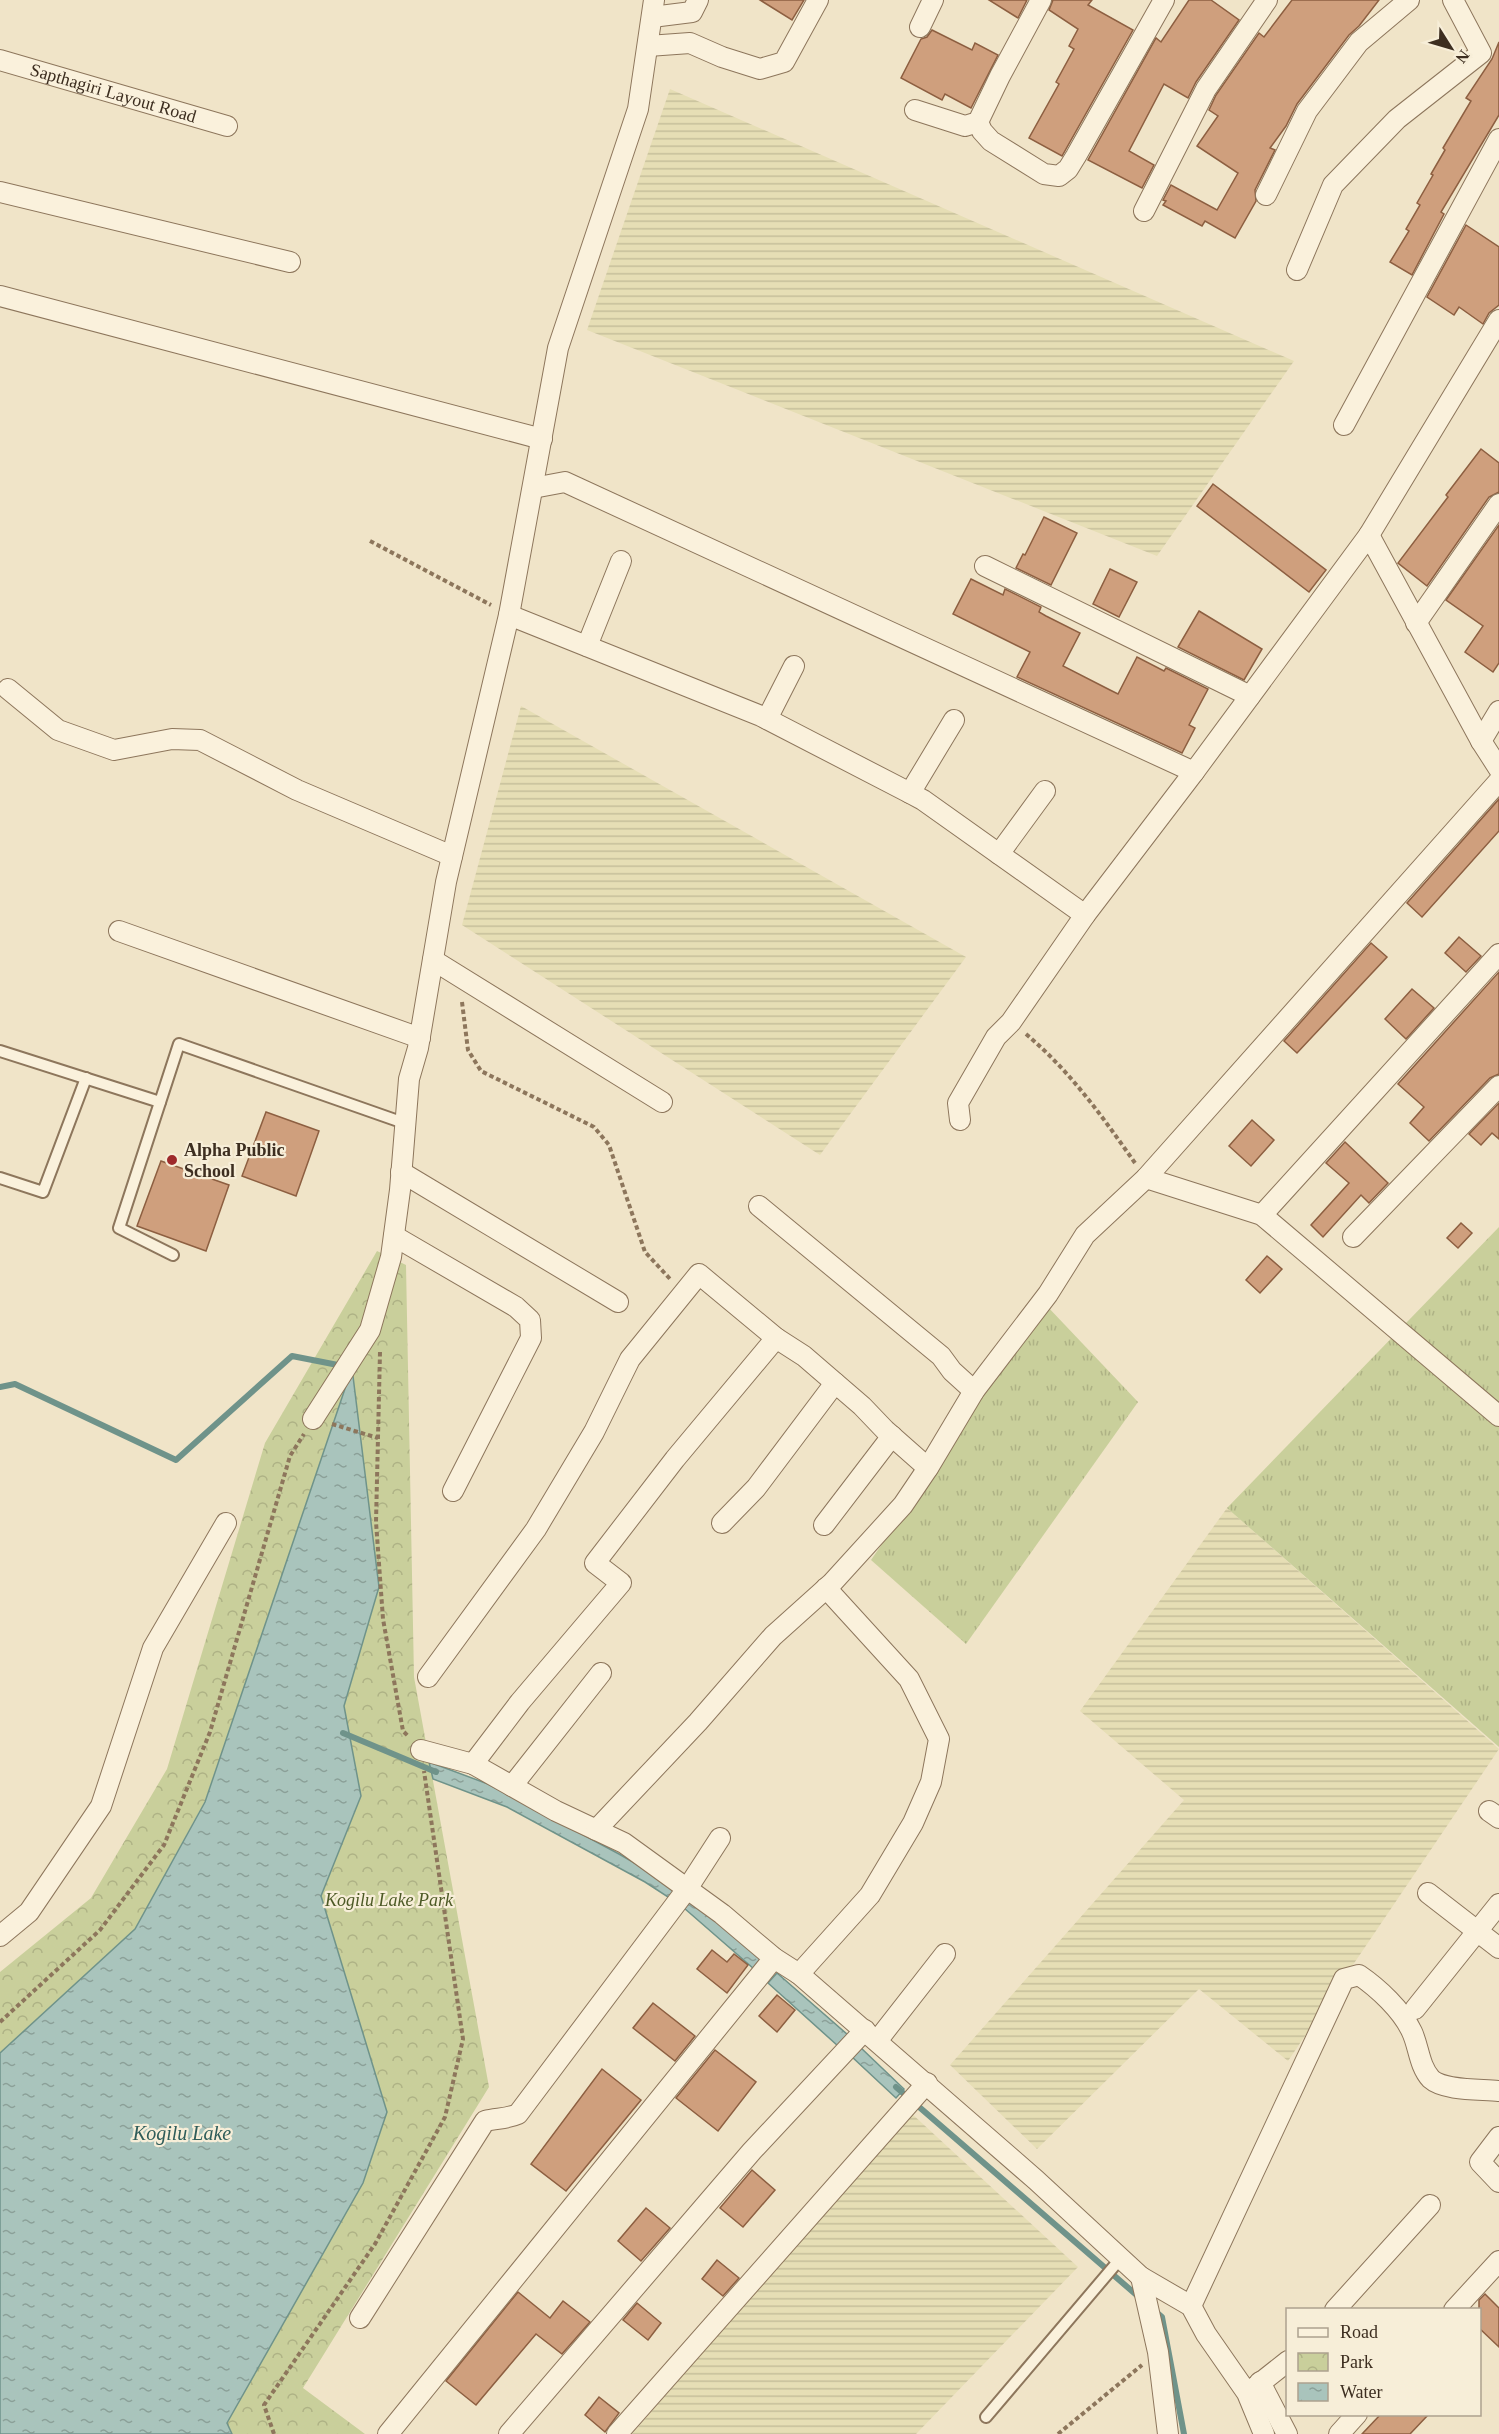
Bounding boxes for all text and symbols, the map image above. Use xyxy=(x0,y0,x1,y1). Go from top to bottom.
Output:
north arrow xyxy=(1421,18,1481,78)
text: N xyxy=(1452,47,1473,67)
street label: Sapthagiri Layout Road xyxy=(28,59,199,127)
place label: Alpha Public School xyxy=(184,1140,285,1181)
marker: Alpha Public School xyxy=(165,1153,179,1167)
park label: Kogilu Lake Park xyxy=(324,1890,454,1910)
water label: Kogilu Lake xyxy=(132,2122,231,2145)
legend xyxy=(1286,2308,1481,2416)
text: Road xyxy=(1340,2322,1378,2342)
text: Park xyxy=(1340,2352,1373,2372)
text: Water xyxy=(1340,2382,1383,2402)

